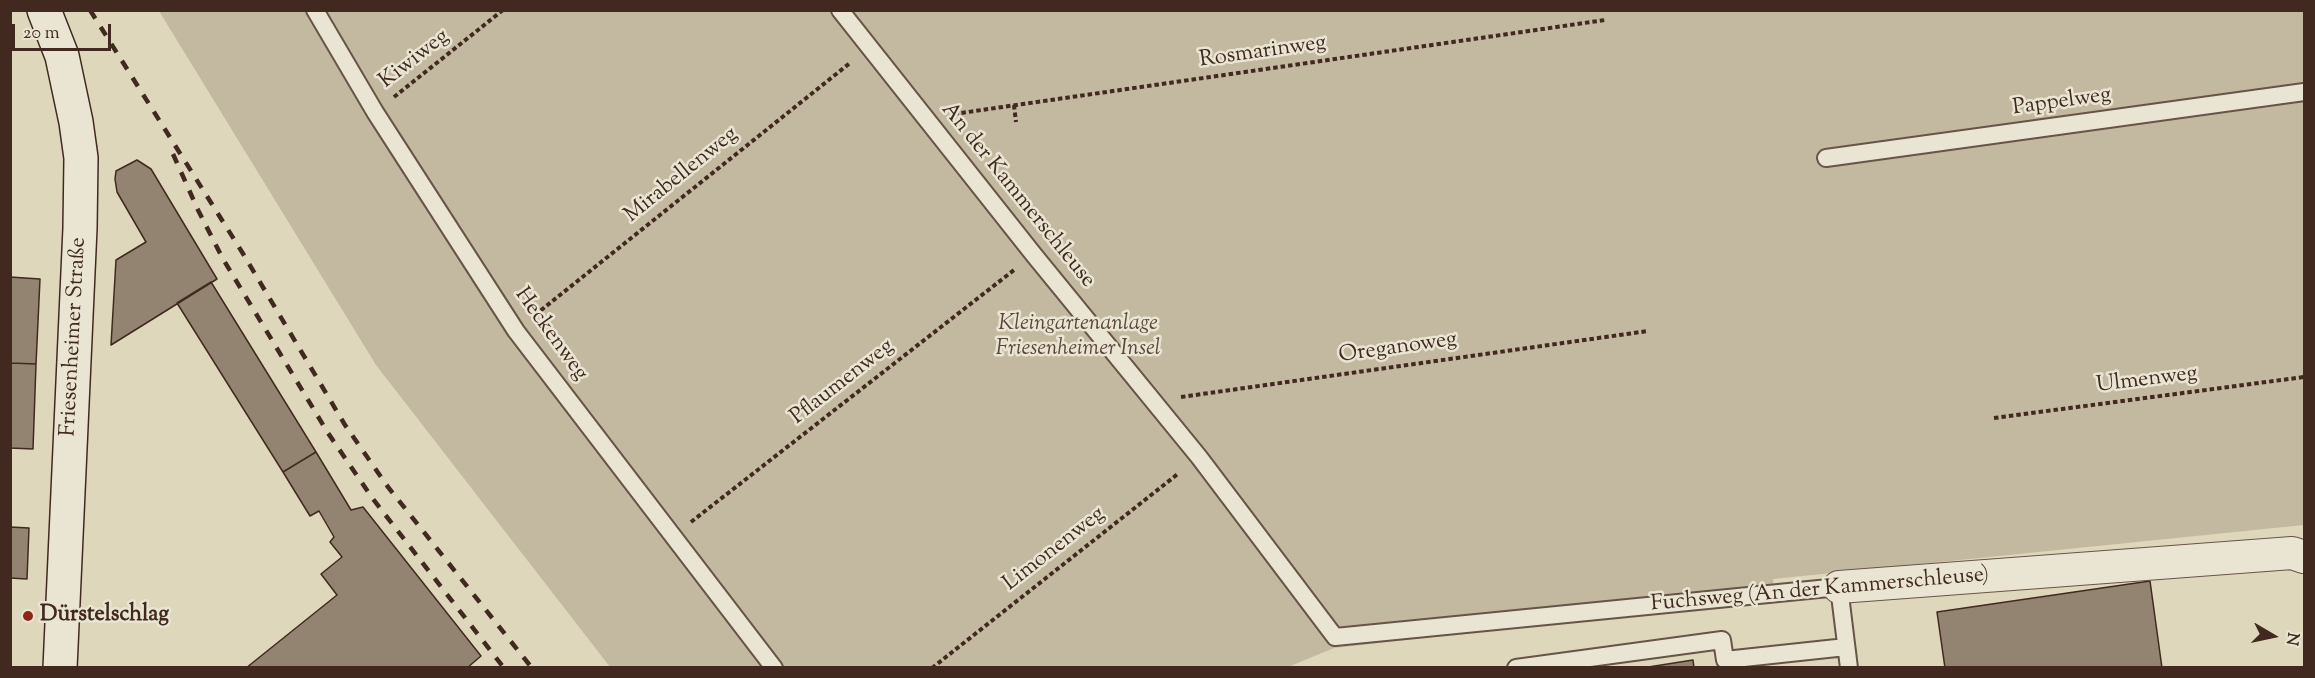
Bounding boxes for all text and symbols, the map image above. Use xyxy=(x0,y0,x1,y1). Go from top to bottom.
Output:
scale bar xyxy=(15,12,114,50)
text: 20 m xyxy=(23,21,60,47)
street label: Kiwiweg xyxy=(375,25,455,95)
street label: Rosmarinweg xyxy=(1198,31,1328,75)
street label: Pappelweg xyxy=(2011,83,2113,123)
street label: An der Kammerschleuse xyxy=(934,98,1100,294)
street label: Mirabellenweg xyxy=(620,122,744,230)
street label: Friesenheimer Straße xyxy=(57,237,93,437)
street label: Heckenweg xyxy=(507,283,593,387)
park label: Kleingartenanlage Friesenheimer Insel xyxy=(996,312,1160,364)
street label: Oreganoweg xyxy=(1337,328,1459,370)
street label: Pflaumenweg xyxy=(786,334,900,432)
street label: Ulmenweg xyxy=(2095,362,2199,400)
street label: Limonenweg xyxy=(999,502,1111,598)
street label: Fuchsweg (An der Kammerschleuse) xyxy=(1650,563,1990,619)
place label: Dürstelschlag xyxy=(40,603,169,629)
north arrow xyxy=(2243,606,2303,666)
marker: Dürstelschlag xyxy=(21,609,35,623)
text: N xyxy=(2279,631,2304,647)

